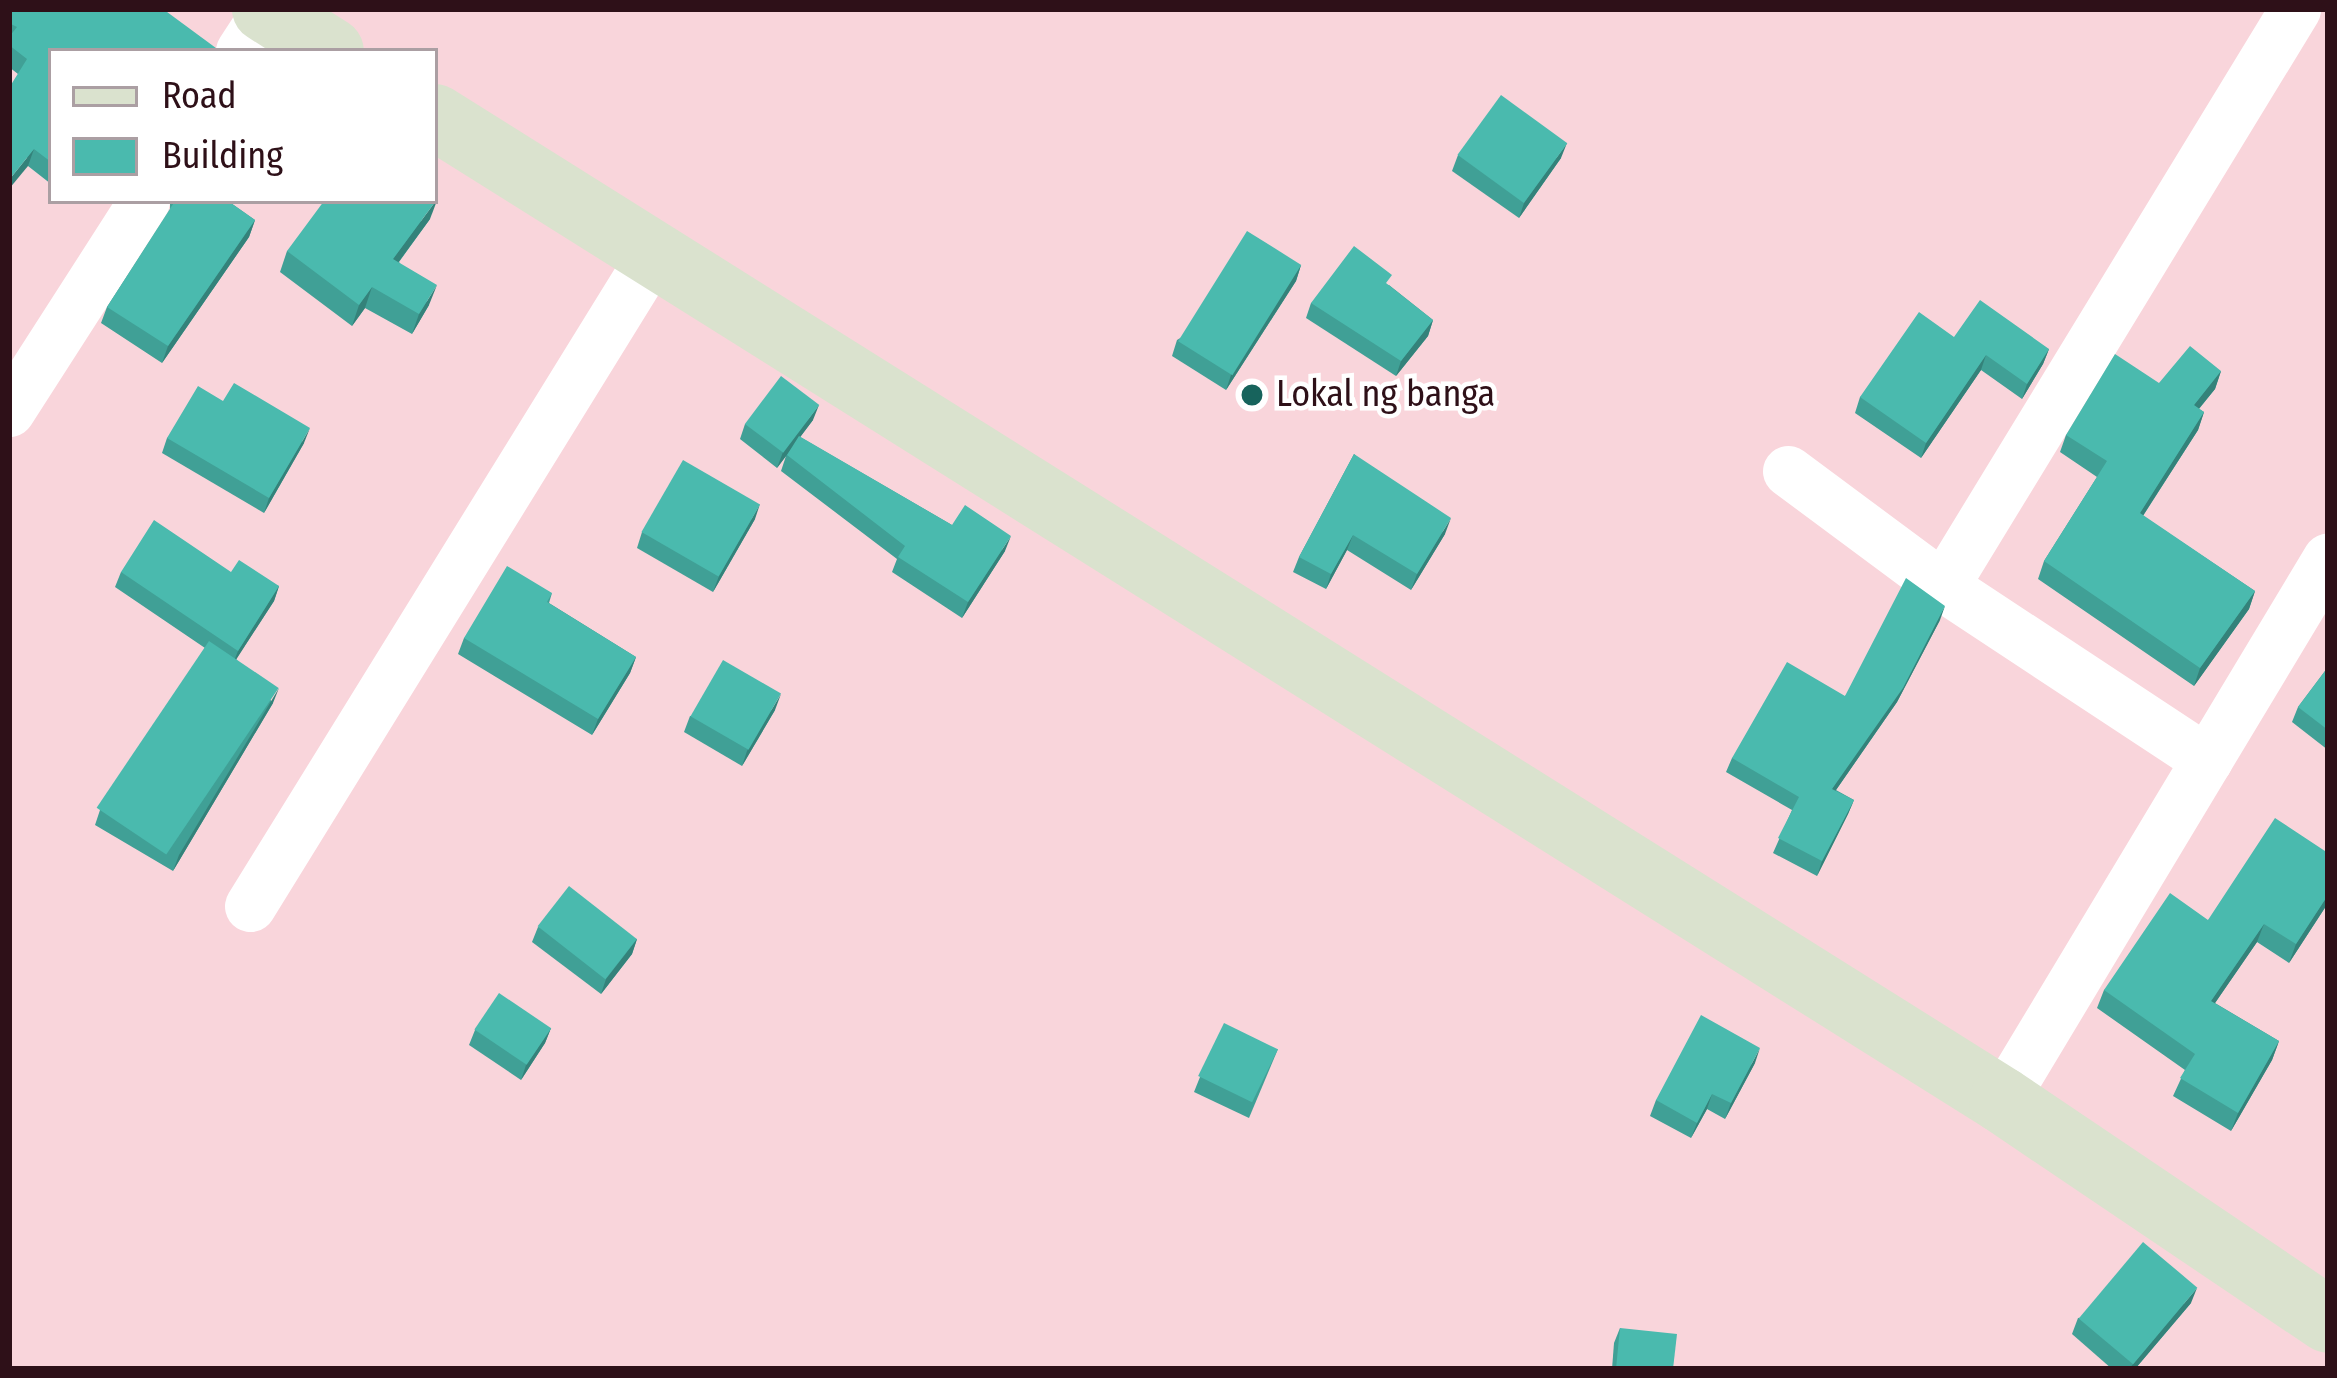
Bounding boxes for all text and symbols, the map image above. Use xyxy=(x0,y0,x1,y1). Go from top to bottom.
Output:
legend xyxy=(48,48,438,204)
text: Road xyxy=(162,74,237,118)
text: Building xyxy=(162,134,283,178)
place label: Lokal ng banga xyxy=(1276,373,1495,417)
marker: Lokal ng banga xyxy=(1239,382,1265,408)

